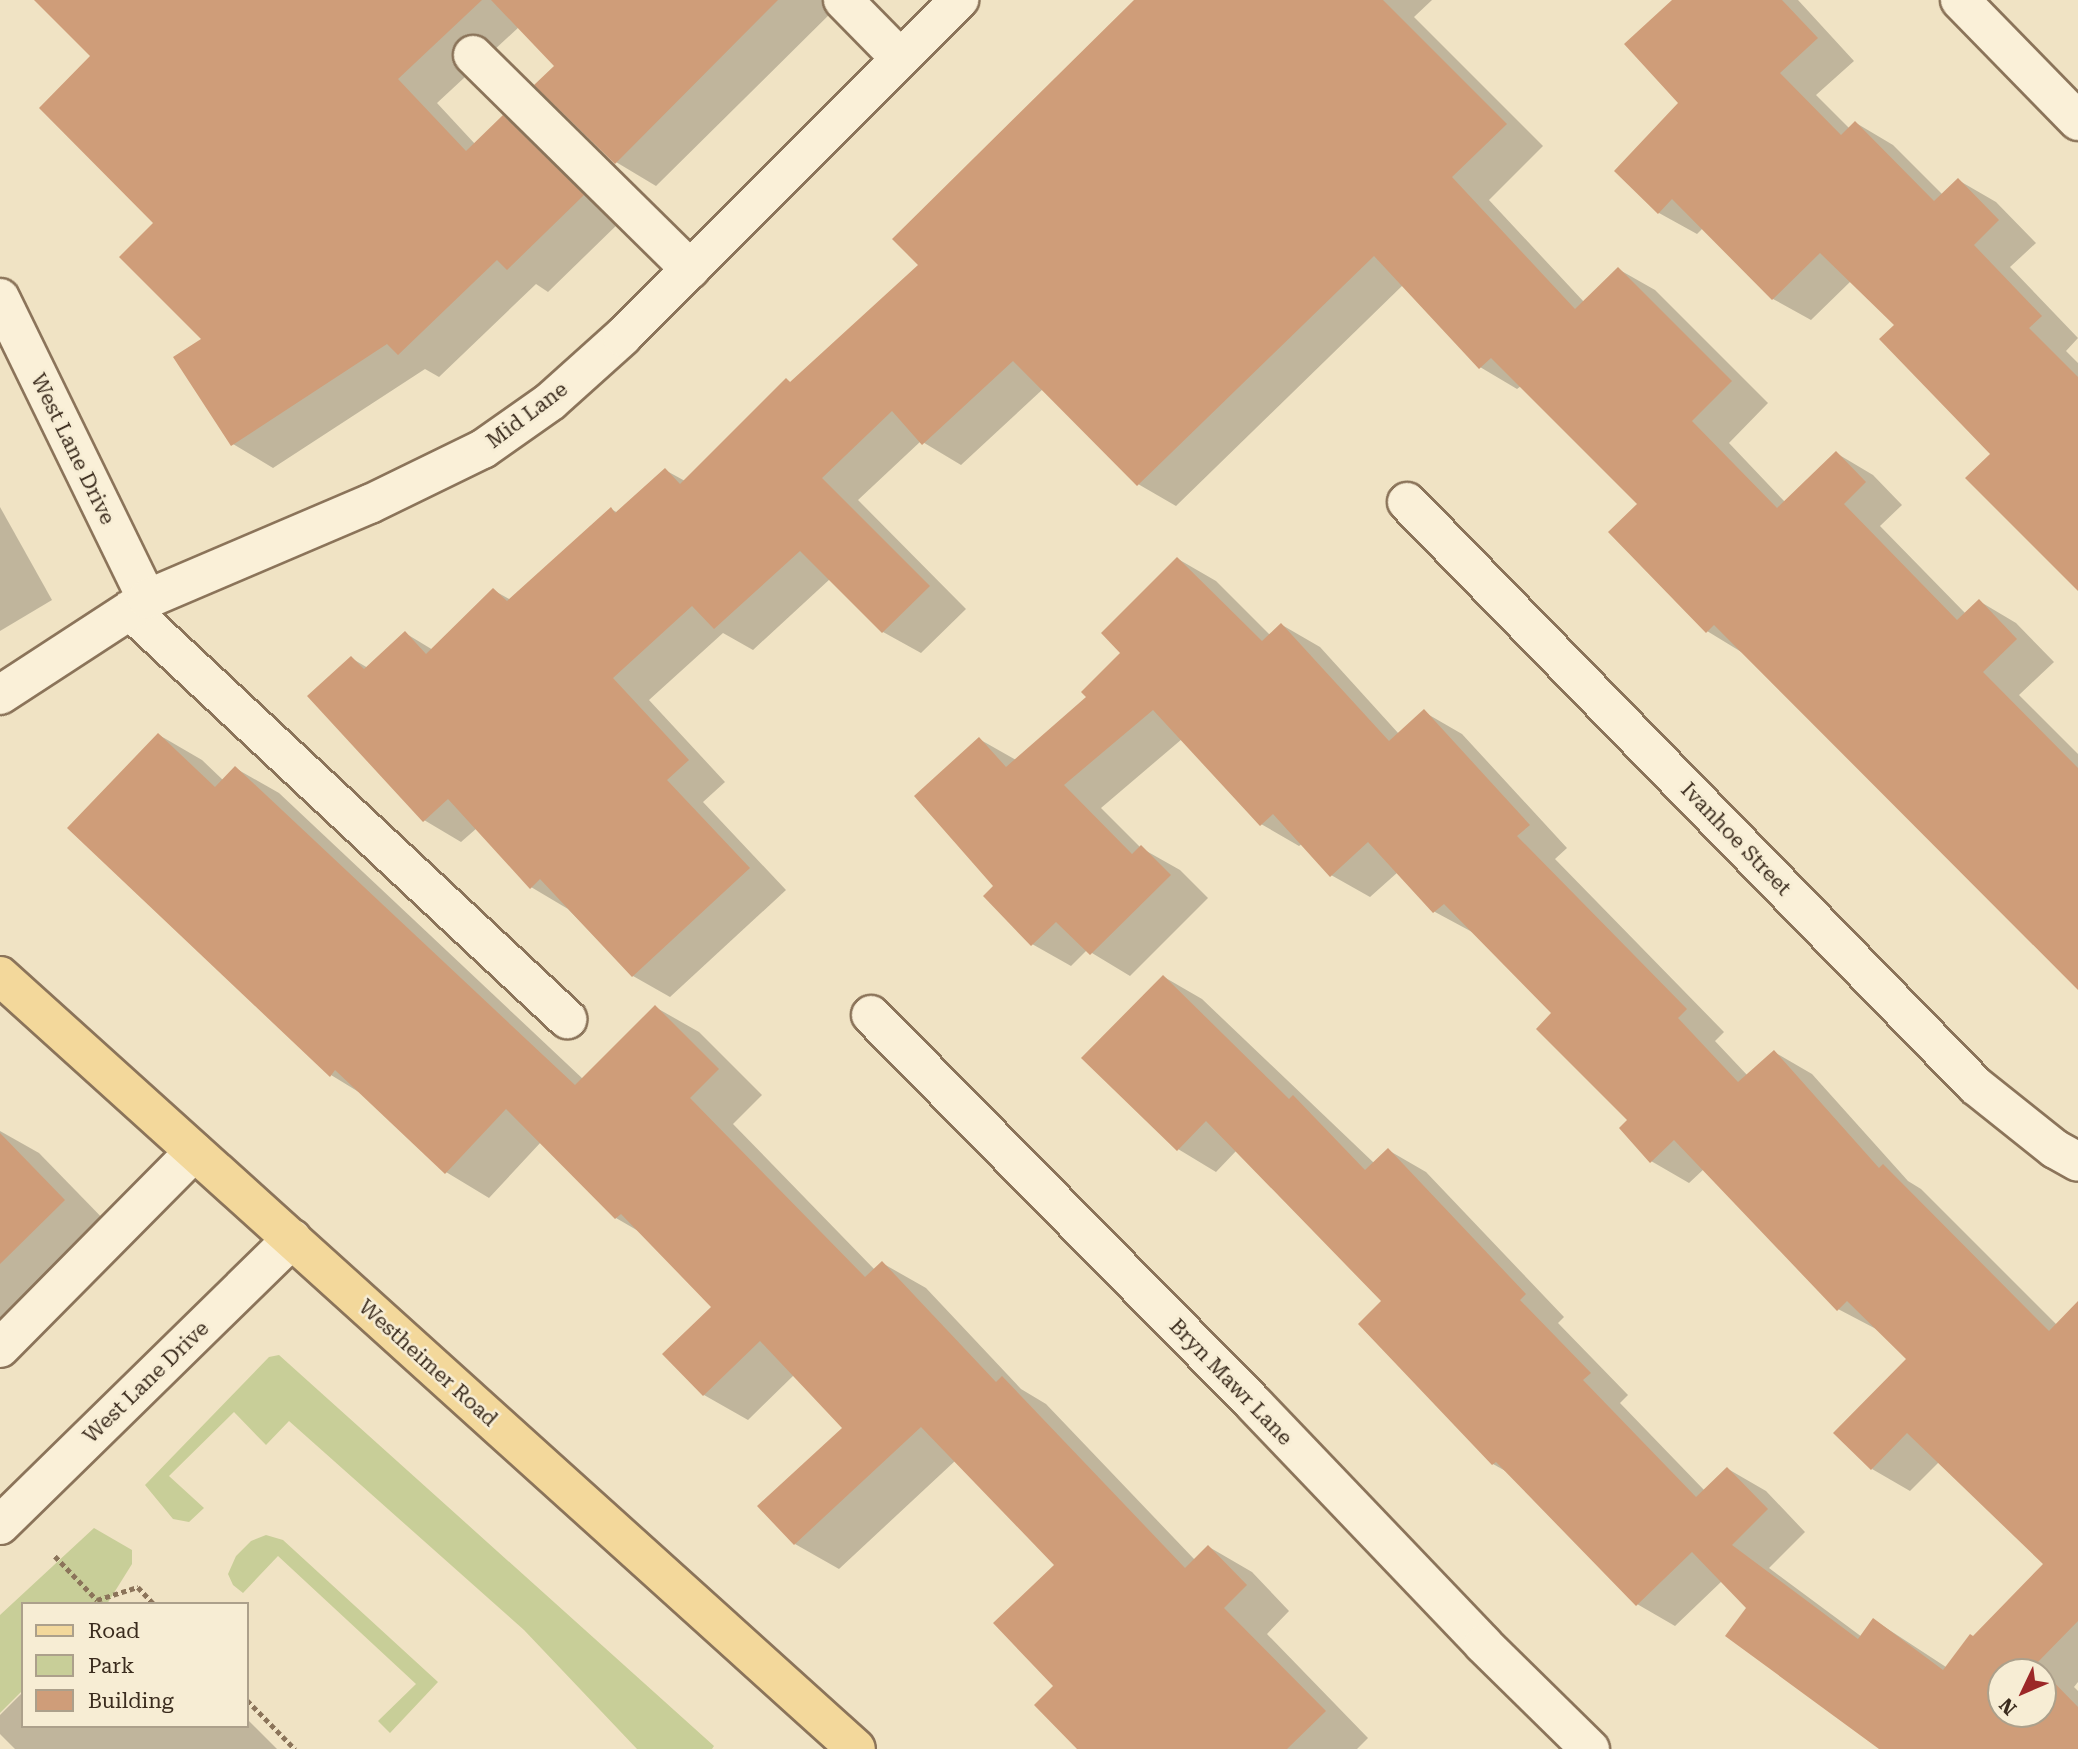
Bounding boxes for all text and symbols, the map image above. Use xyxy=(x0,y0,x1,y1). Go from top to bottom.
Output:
street label: West Lane Drive xyxy=(26,369,120,529)
street label: Mid Lane xyxy=(481,376,573,454)
street label: Ivanhoe Street xyxy=(1676,777,1796,901)
street label: Westheimer Road xyxy=(354,1294,502,1432)
street label: Bryn Mawr Lane xyxy=(1164,1314,1298,1450)
street label: West Lane Drive xyxy=(78,1316,214,1448)
legend xyxy=(21,1602,248,1728)
text: Road xyxy=(88,1619,140,1643)
text: Park xyxy=(88,1654,134,1678)
north arrow xyxy=(1987,1658,2057,1728)
text: Building xyxy=(88,1689,174,1713)
text: N xyxy=(1995,1693,2021,1720)

